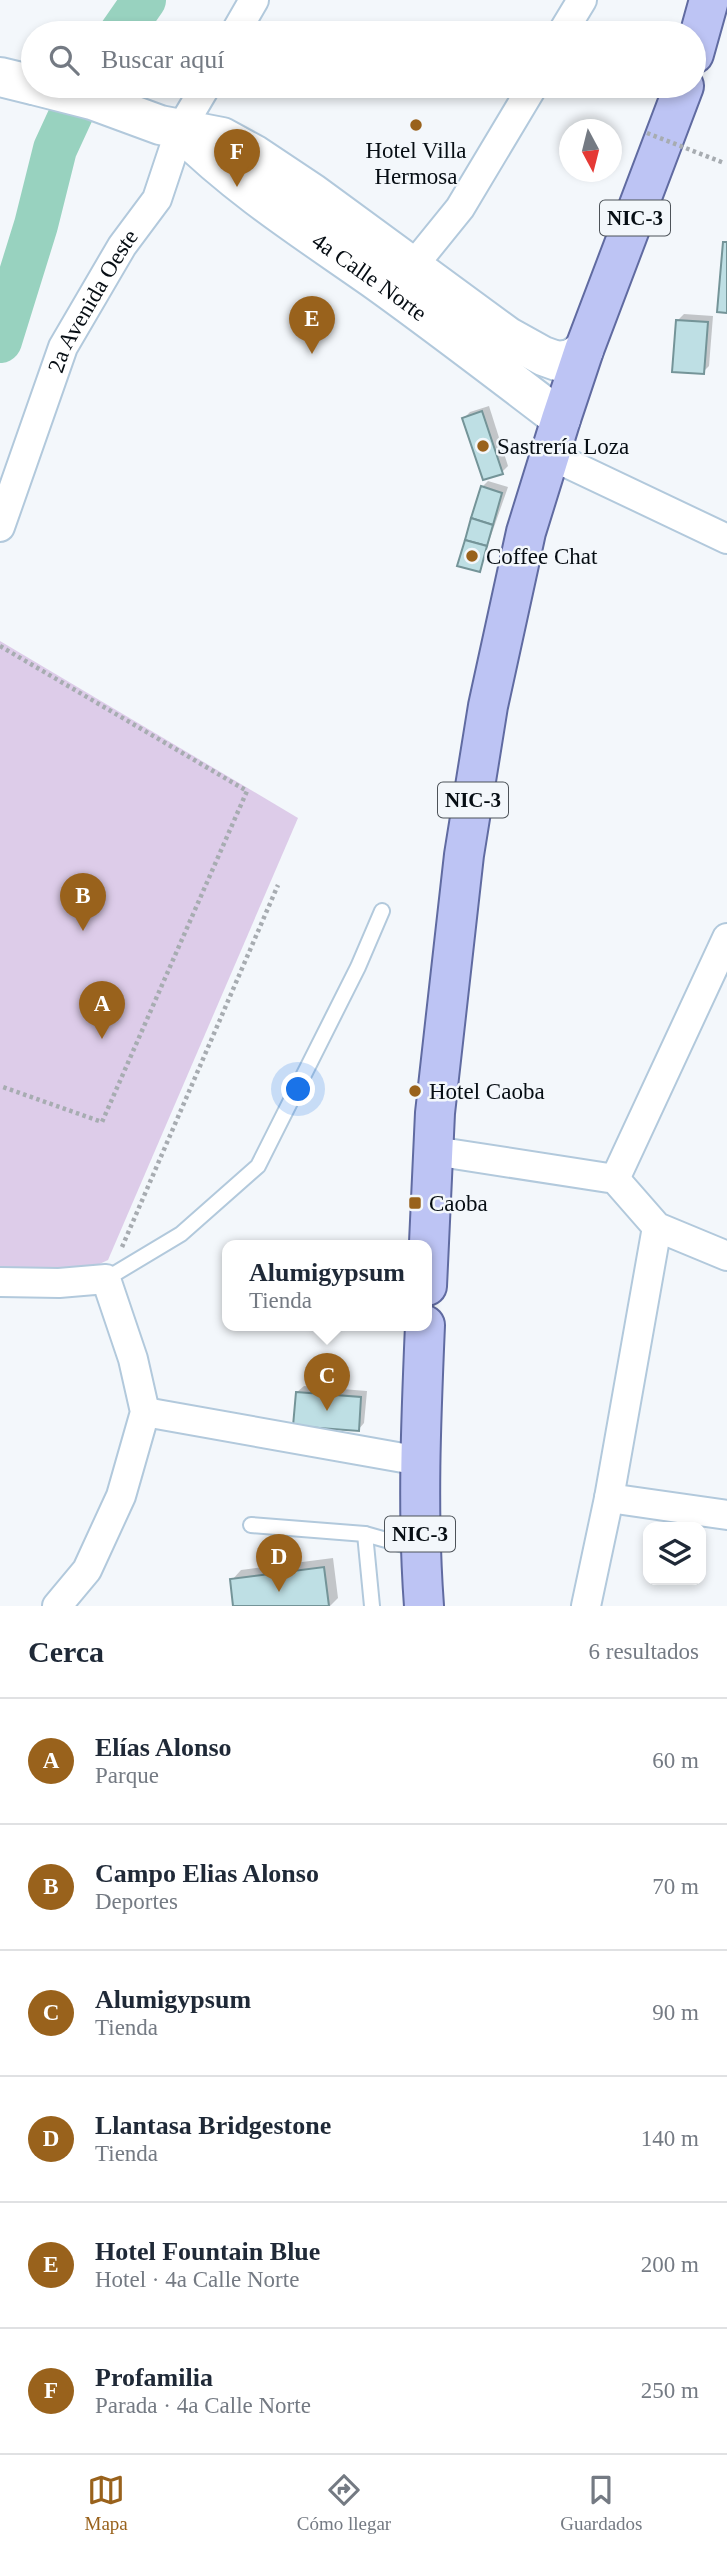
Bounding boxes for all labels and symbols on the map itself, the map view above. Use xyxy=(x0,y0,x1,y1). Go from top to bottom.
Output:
marker: Hotel Villa Hermosa xyxy=(408,117,424,133)
north arrow xyxy=(559,119,622,182)
pin: F xyxy=(214,129,260,187)
place label: Hotel Villa Hermosa xyxy=(365,138,467,189)
road number: NIC-3 xyxy=(600,200,670,235)
street label: 2a Avenida Oeste xyxy=(43,224,143,376)
street label: 4a Calle Norte xyxy=(308,228,432,326)
pin: E xyxy=(289,296,335,354)
place label: Sastrería Loza xyxy=(497,434,629,459)
marker: Sastrería Loza xyxy=(475,438,491,454)
place label: Coffee Chat xyxy=(486,544,598,569)
marker: Coffee Chat xyxy=(464,548,480,564)
road number: NIC-3 xyxy=(438,782,508,818)
pin: B xyxy=(60,873,106,931)
pin: A xyxy=(79,981,125,1039)
your location xyxy=(281,1072,315,1106)
place label: Hotel Caoba xyxy=(429,1079,545,1104)
marker: Hotel Caoba xyxy=(407,1083,423,1099)
place label: Caoba xyxy=(429,1191,488,1216)
marker: Caoba xyxy=(407,1195,423,1211)
pin: C xyxy=(304,1353,350,1411)
road number: NIC-3 xyxy=(385,1516,455,1552)
pin: D xyxy=(256,1534,302,1592)

